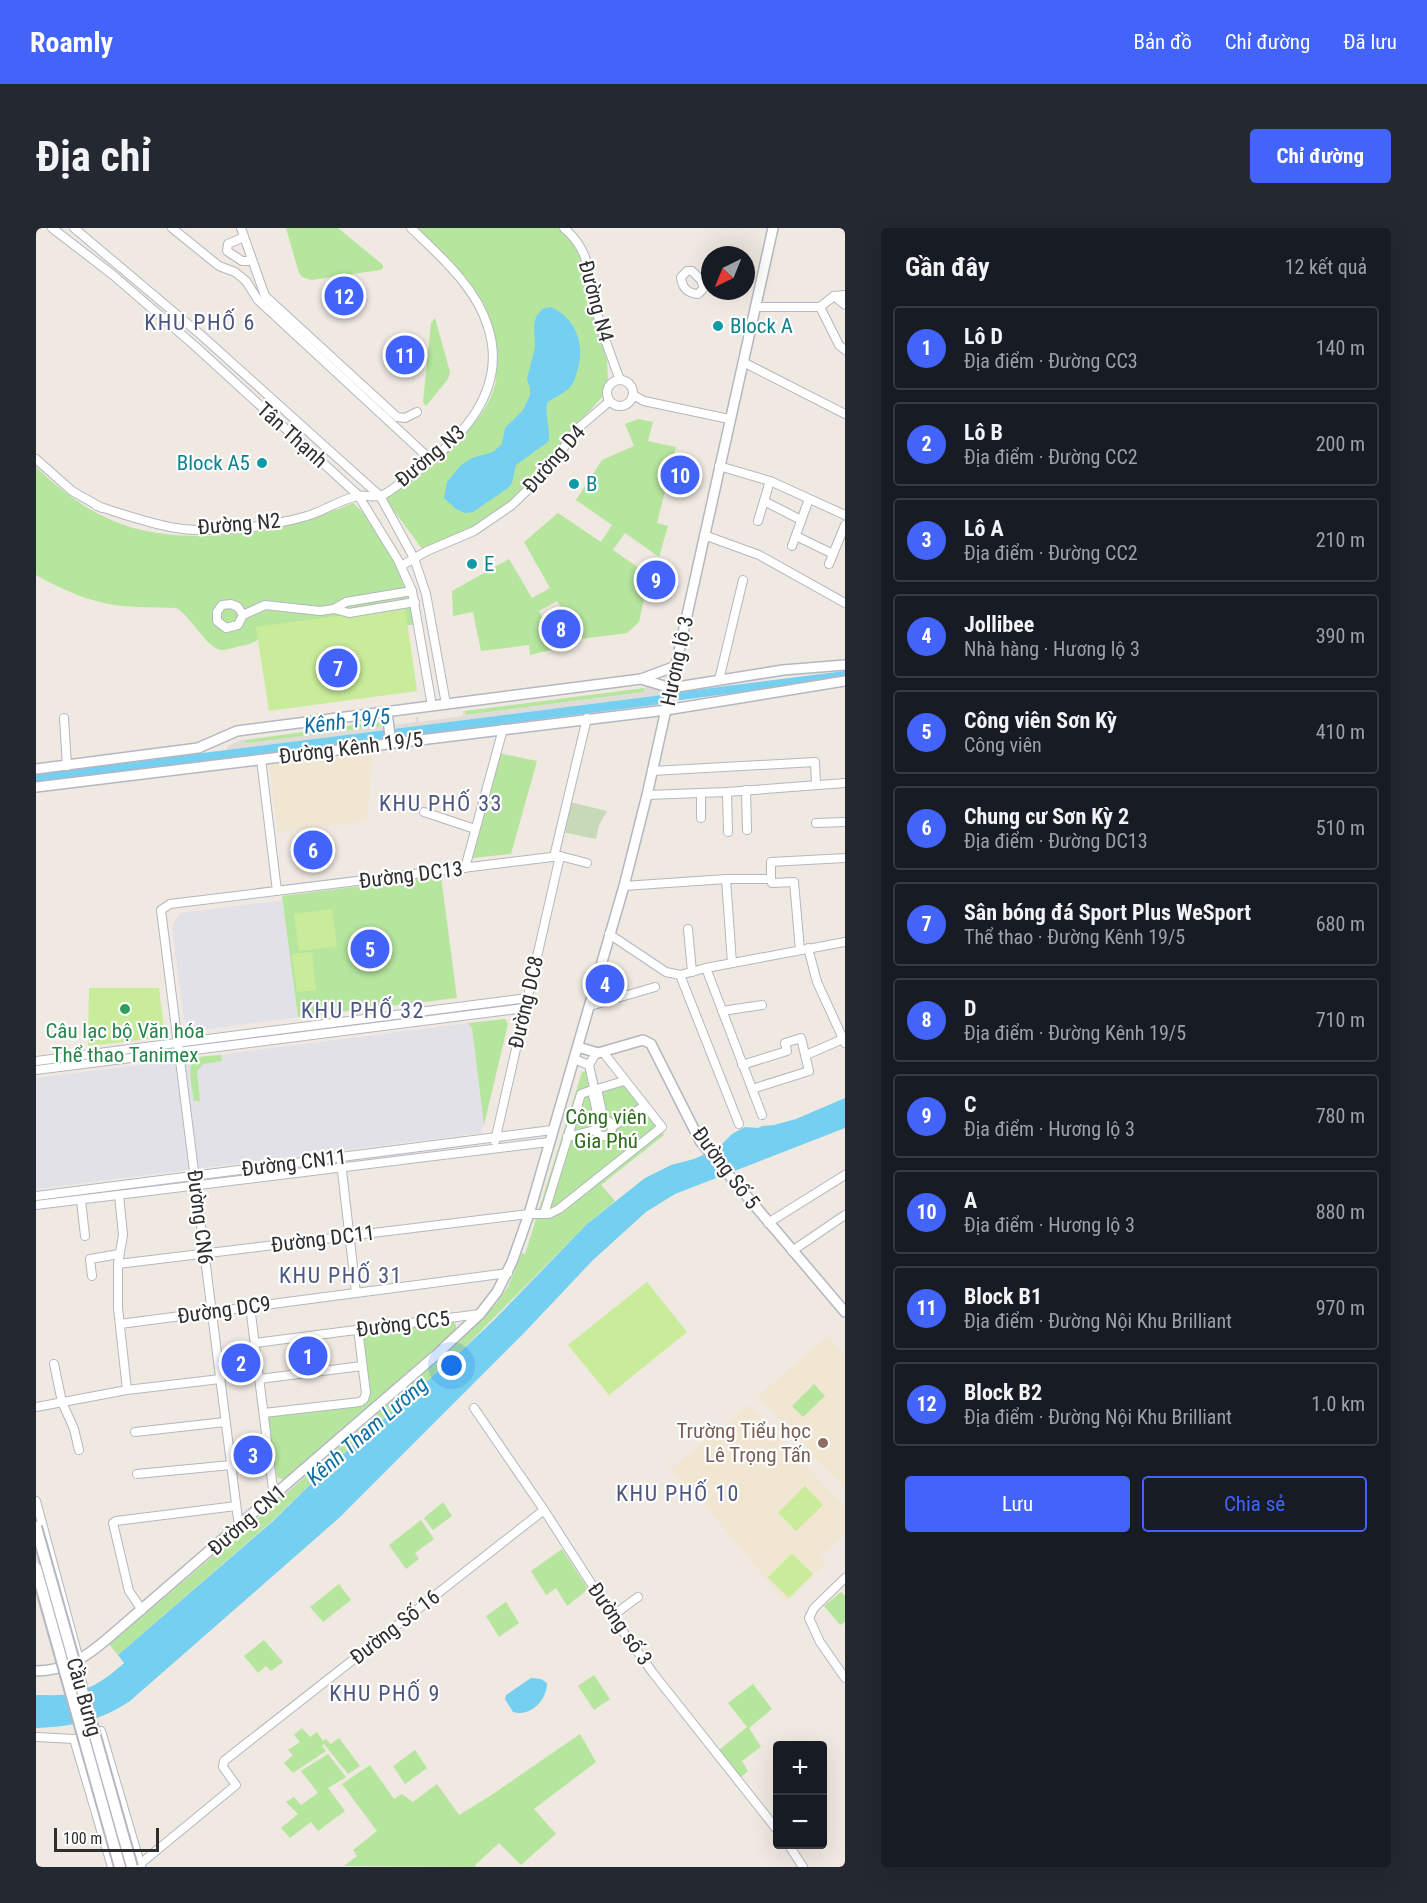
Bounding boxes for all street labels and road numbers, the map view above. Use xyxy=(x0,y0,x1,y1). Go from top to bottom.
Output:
street label: Đường N4 xyxy=(574,258,618,344)
street label: Tân Thạnh xyxy=(252,397,332,473)
street label: Đường N3 xyxy=(390,420,470,492)
street label: Đường D4 xyxy=(518,420,590,498)
street label: Đường N2 xyxy=(197,508,281,540)
street label: Hương lộ 3 xyxy=(656,614,698,708)
street label: Đường Kênh 19/5 xyxy=(278,727,424,769)
street label: Đường DC13 xyxy=(358,857,464,893)
street label: Đường DC8 xyxy=(504,953,548,1051)
street label: Đường Số 5 xyxy=(687,1122,765,1214)
street label: Đường CN11 xyxy=(240,1145,348,1181)
street label: Đường CN6 xyxy=(182,1168,218,1266)
street label: Đường DC11 xyxy=(270,1221,376,1257)
street label: Đường DC9 xyxy=(176,1292,272,1328)
street label: Đường CC5 xyxy=(355,1306,451,1342)
street label: Đường CN1 xyxy=(203,1480,291,1560)
street label: Đường số 3 xyxy=(583,1578,657,1670)
street label: Đường Số 16 xyxy=(346,1585,444,1669)
street label: Cầu Bưng xyxy=(61,1655,107,1739)

